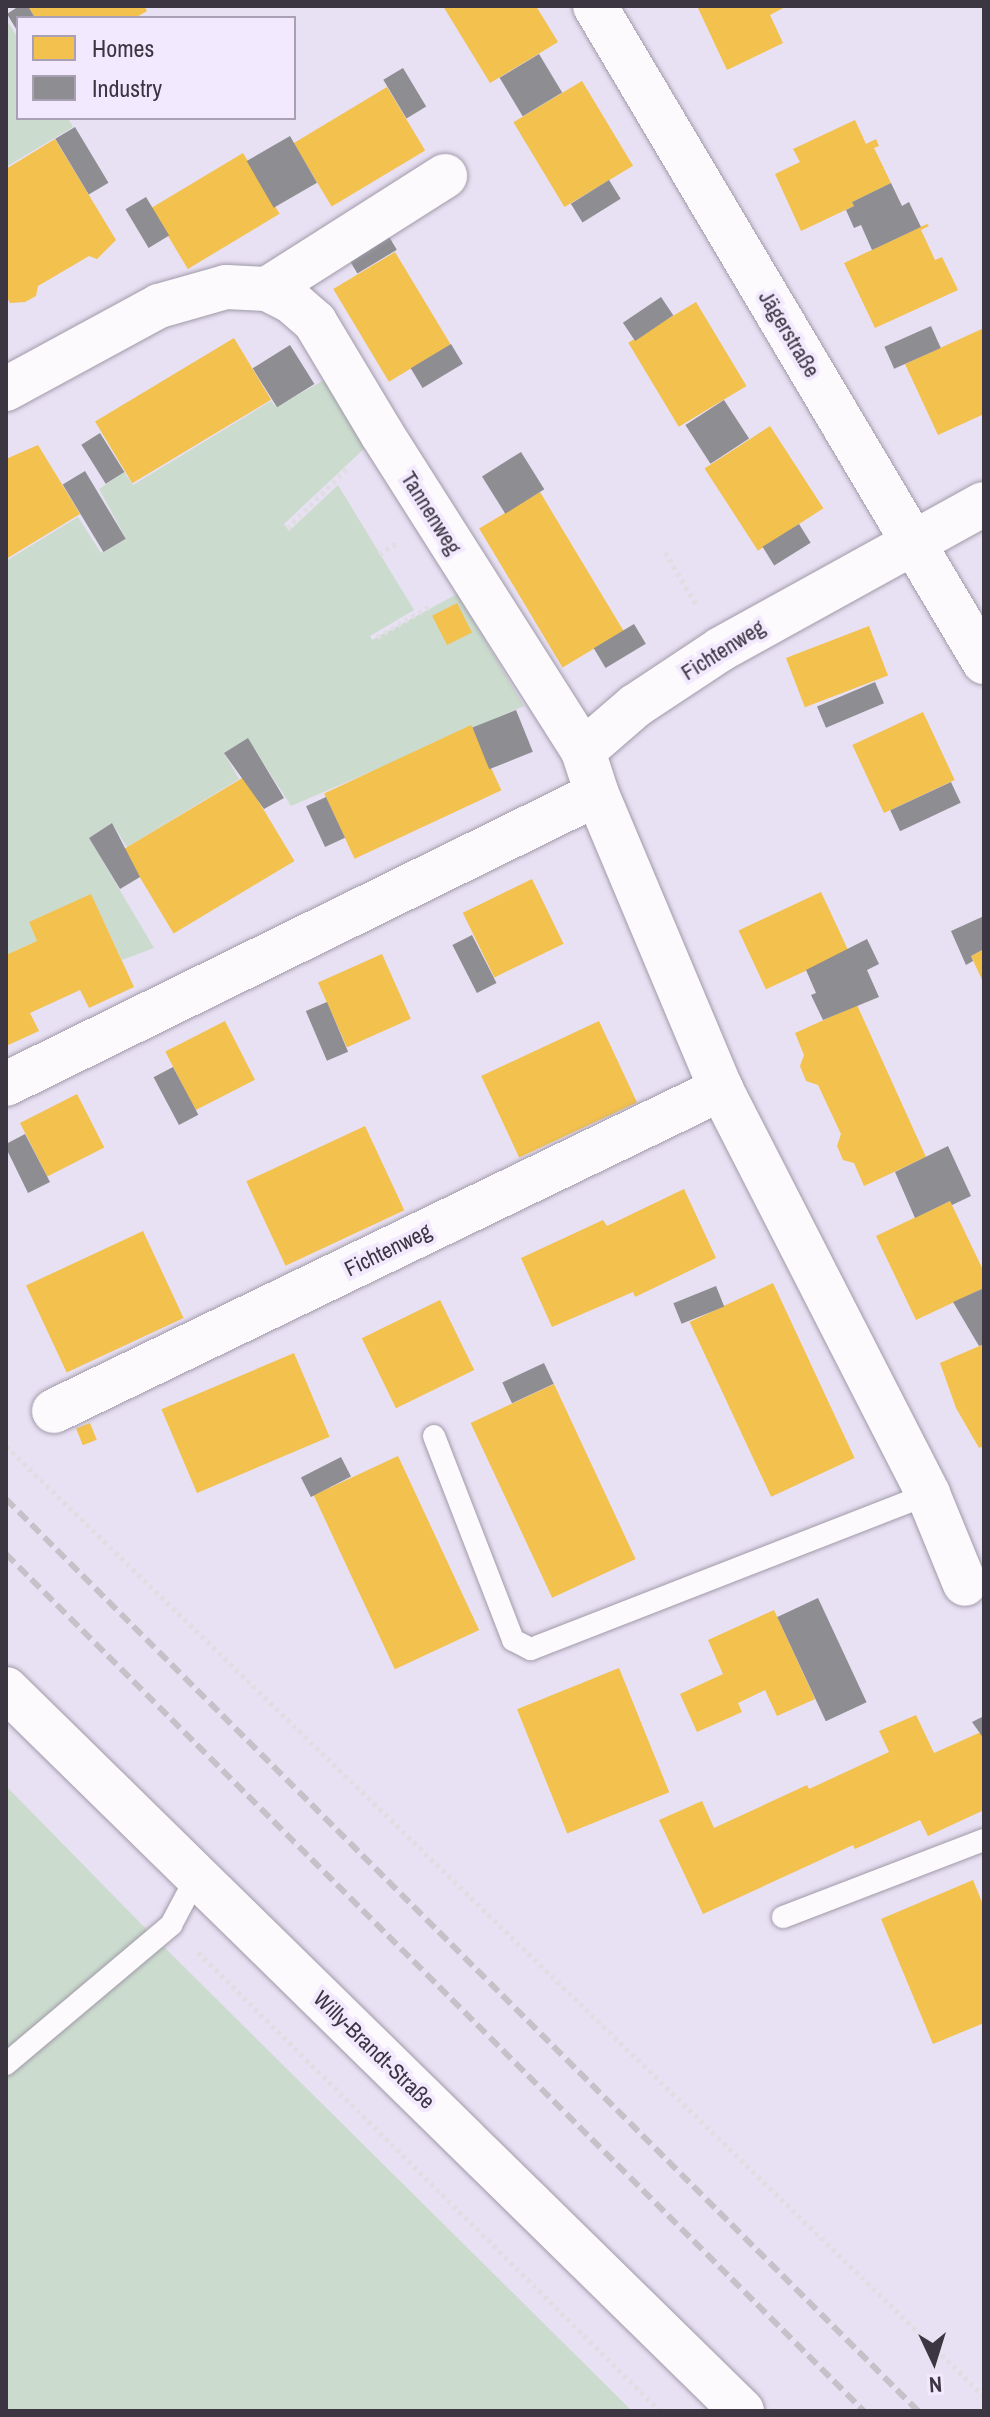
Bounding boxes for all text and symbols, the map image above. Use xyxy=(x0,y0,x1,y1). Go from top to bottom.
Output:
legend xyxy=(16,16,296,120)
text: Homes xyxy=(92,32,154,64)
text: Industry xyxy=(92,72,162,104)
street label: Jägerstraße xyxy=(753,286,825,382)
street label: Tannenweg xyxy=(395,467,467,559)
street label: Fichtenweg xyxy=(676,614,770,686)
street label: Fichtenweg xyxy=(340,1218,436,1282)
street label: Willy-Brandt-Straße xyxy=(308,1985,440,2115)
north arrow xyxy=(894,2321,974,2401)
text: N xyxy=(928,2370,943,2400)

